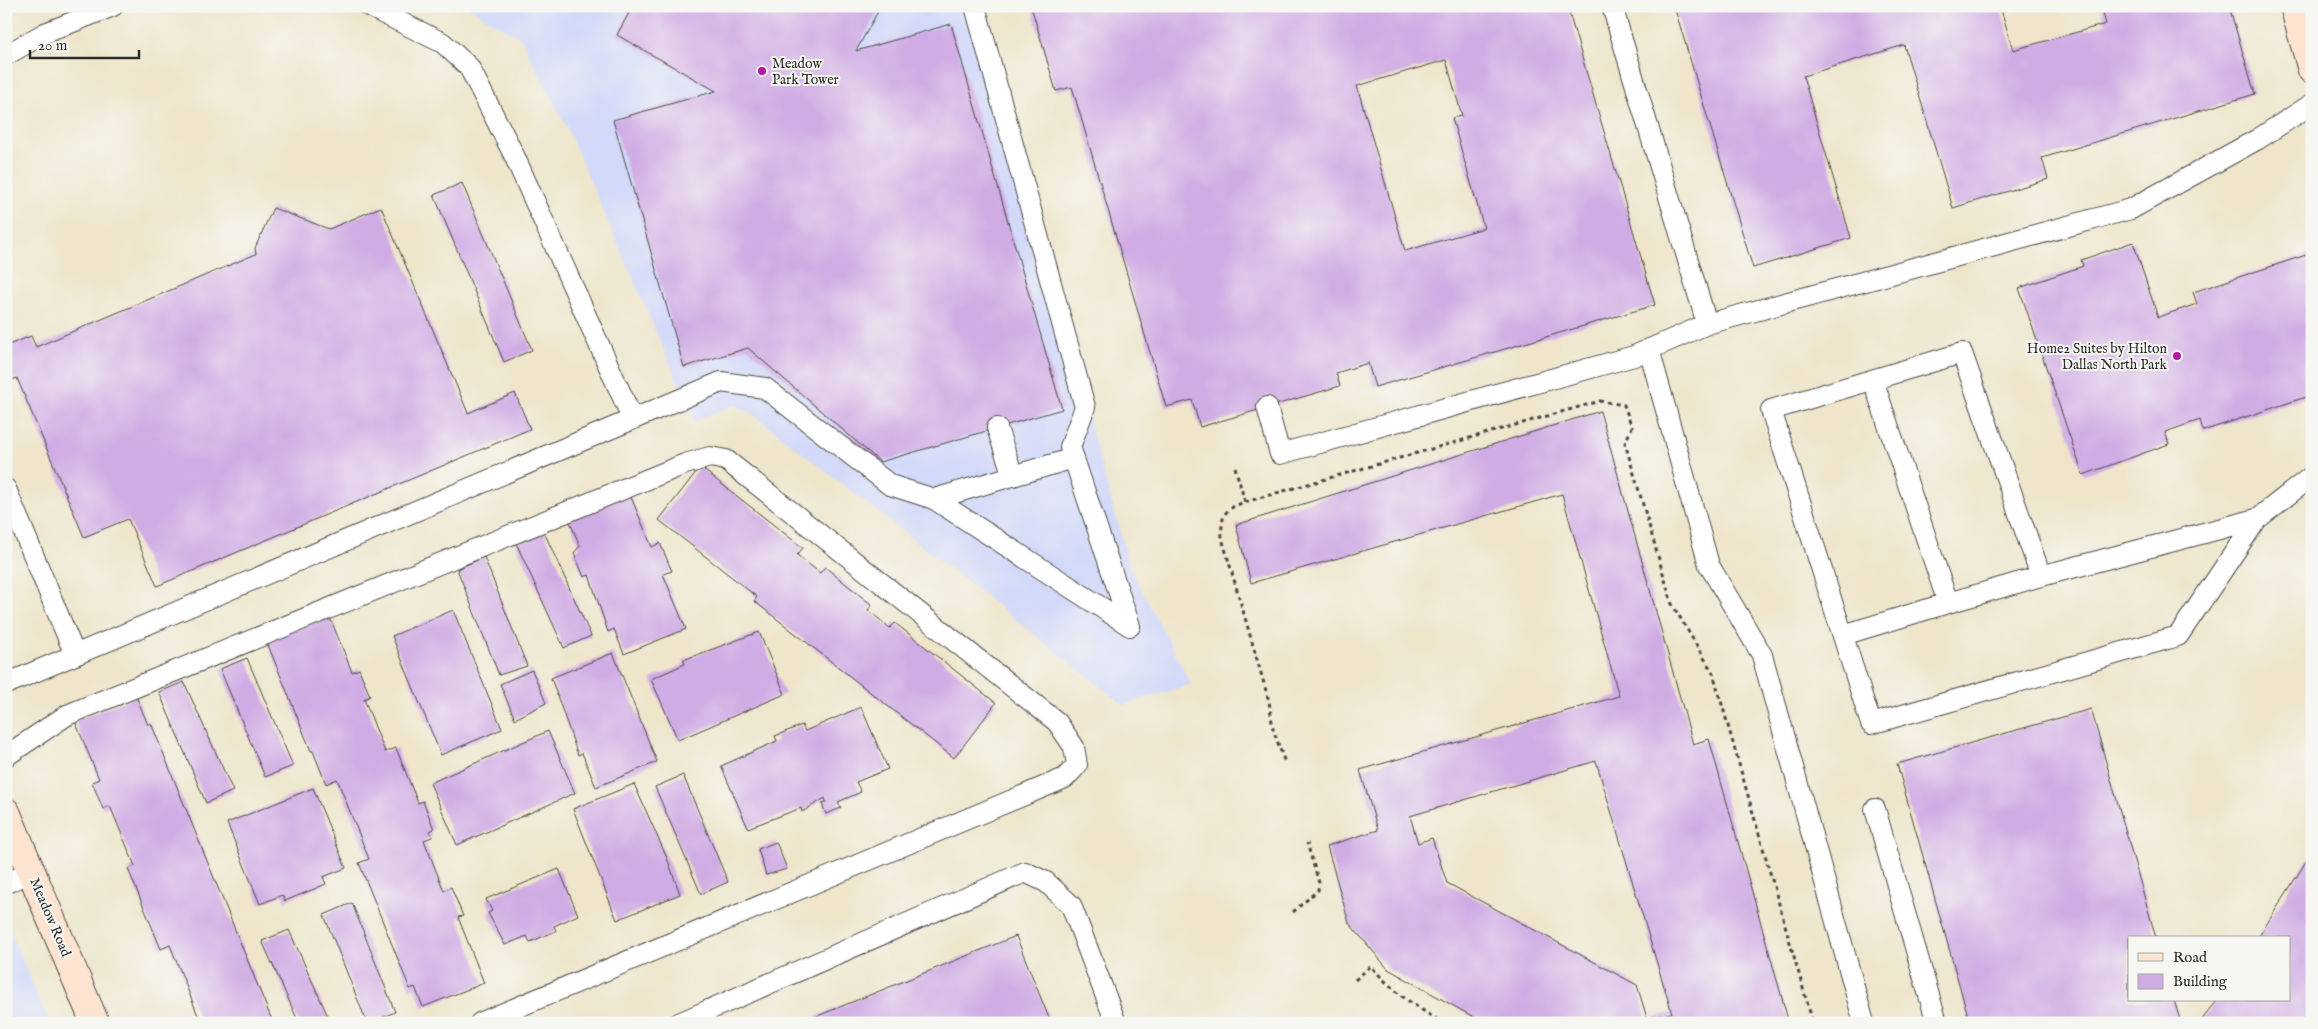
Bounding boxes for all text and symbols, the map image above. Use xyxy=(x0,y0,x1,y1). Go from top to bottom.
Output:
scale bar xyxy=(30,28,139,60)
text: 20 m xyxy=(38,36,68,55)
place label: Meadow Park Tower xyxy=(772,55,839,89)
marker: Meadow Park Tower xyxy=(756,65,768,77)
place label: Home2 Suites by Hilton Dallas North Park xyxy=(2027,340,2168,374)
marker: Home2 Suites by Hilton Dallas North Park xyxy=(2171,350,2183,362)
street label: Meadow Road xyxy=(25,875,75,960)
legend xyxy=(2128,936,2290,1002)
text: Road xyxy=(2173,948,2208,967)
text: Building xyxy=(2173,972,2228,991)

